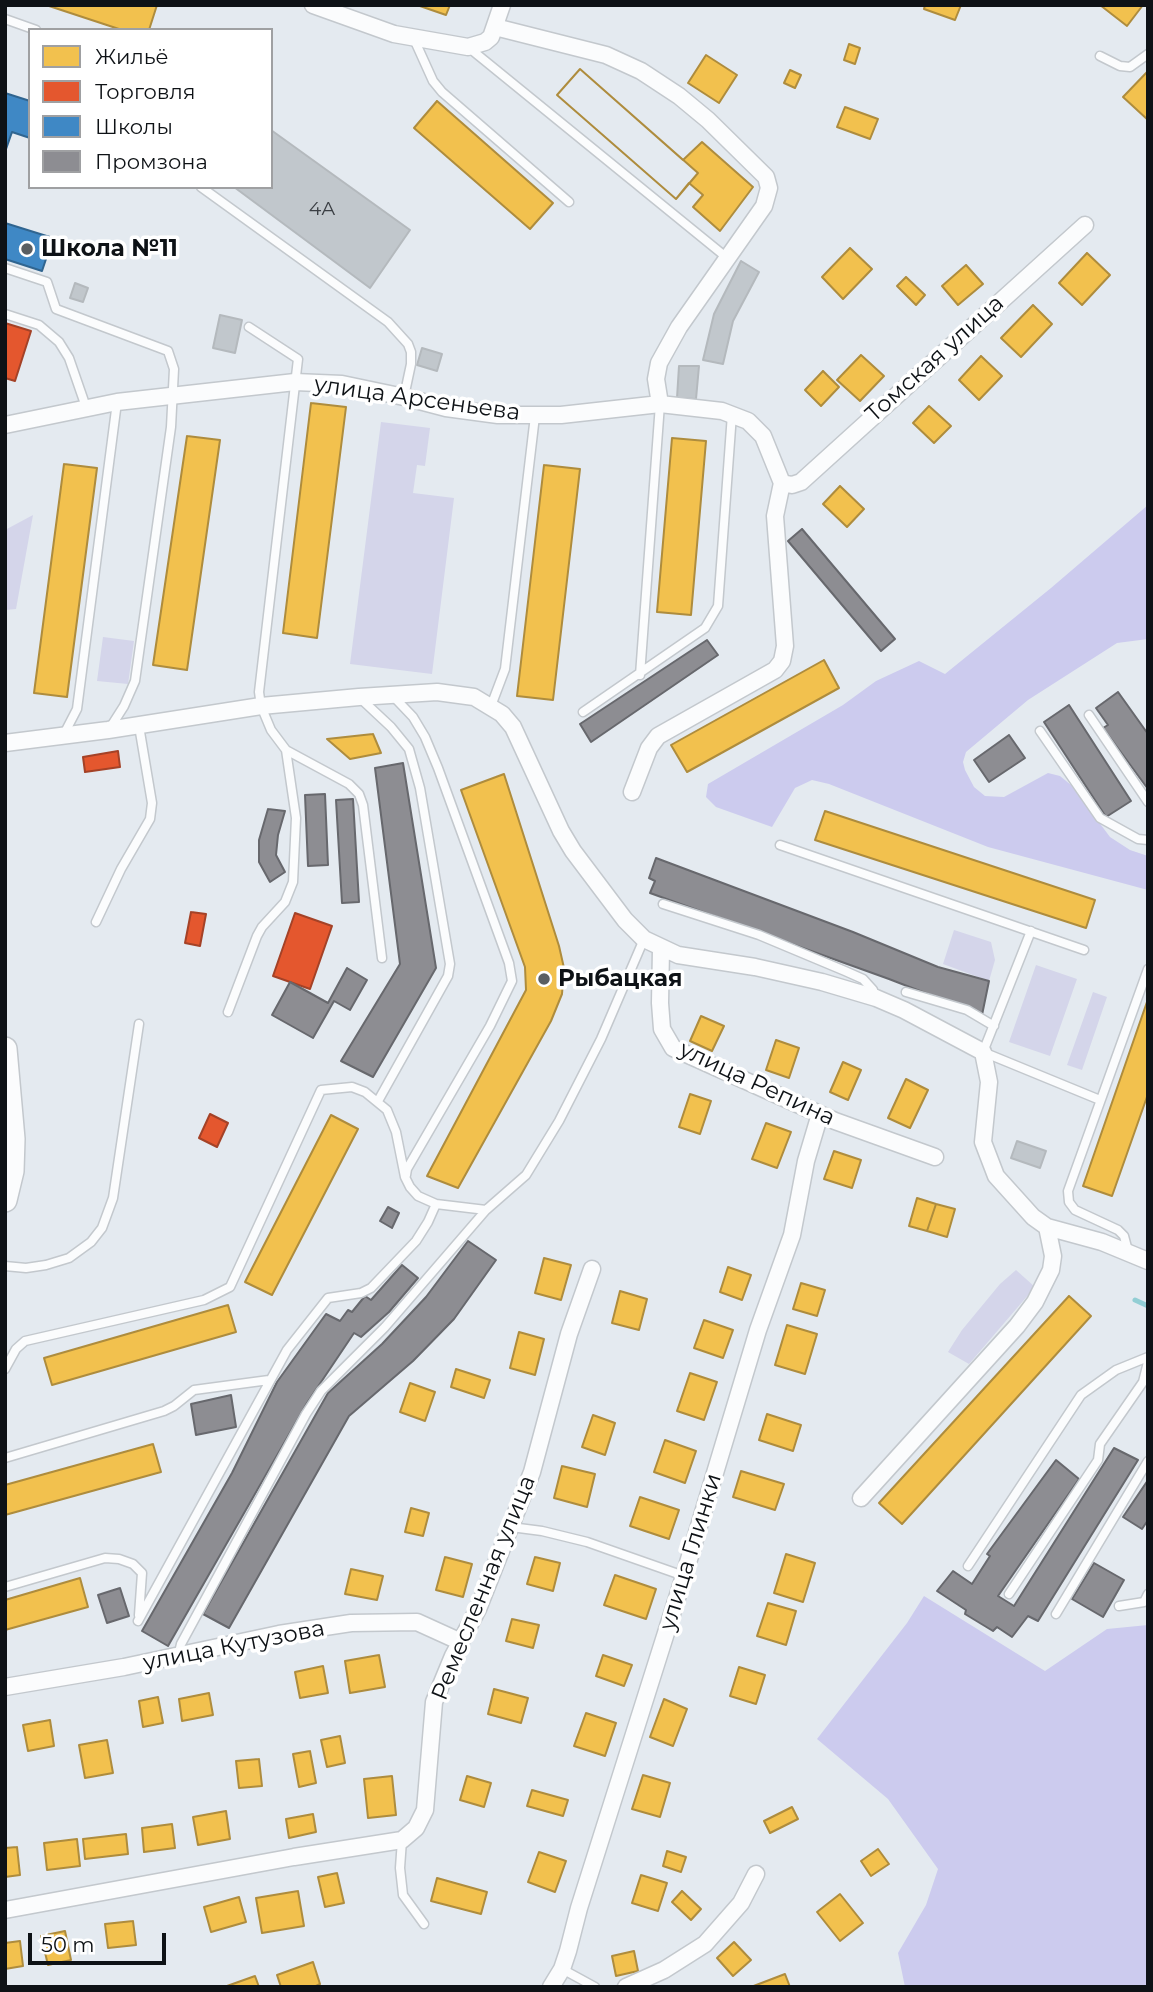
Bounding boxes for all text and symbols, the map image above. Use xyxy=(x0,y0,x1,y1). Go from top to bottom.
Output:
legend xyxy=(28,28,273,189)
text: Жильё xyxy=(95,44,169,69)
text: Торговля xyxy=(95,79,196,104)
text: Школы xyxy=(95,114,173,139)
text: Промзона xyxy=(95,149,208,174)
house number: 4А xyxy=(309,198,335,220)
place label: Школа №11 xyxy=(41,235,178,263)
marker: Школа №11 xyxy=(19,241,35,257)
street label: Томская улица xyxy=(860,290,1010,428)
street label: улица Арсеньева xyxy=(312,371,522,427)
place label: Рыбацкая xyxy=(558,965,682,993)
marker: Рыбацкая xyxy=(536,971,552,987)
street label: улица Репина xyxy=(675,1036,839,1132)
street label: улица Глинки xyxy=(654,1470,728,1634)
street label: Ремесленная улица xyxy=(426,1472,542,1704)
street label: улица Кутузова xyxy=(141,1615,327,1677)
scale bar xyxy=(32,1918,170,1962)
text: 50 m xyxy=(41,1932,95,1957)

